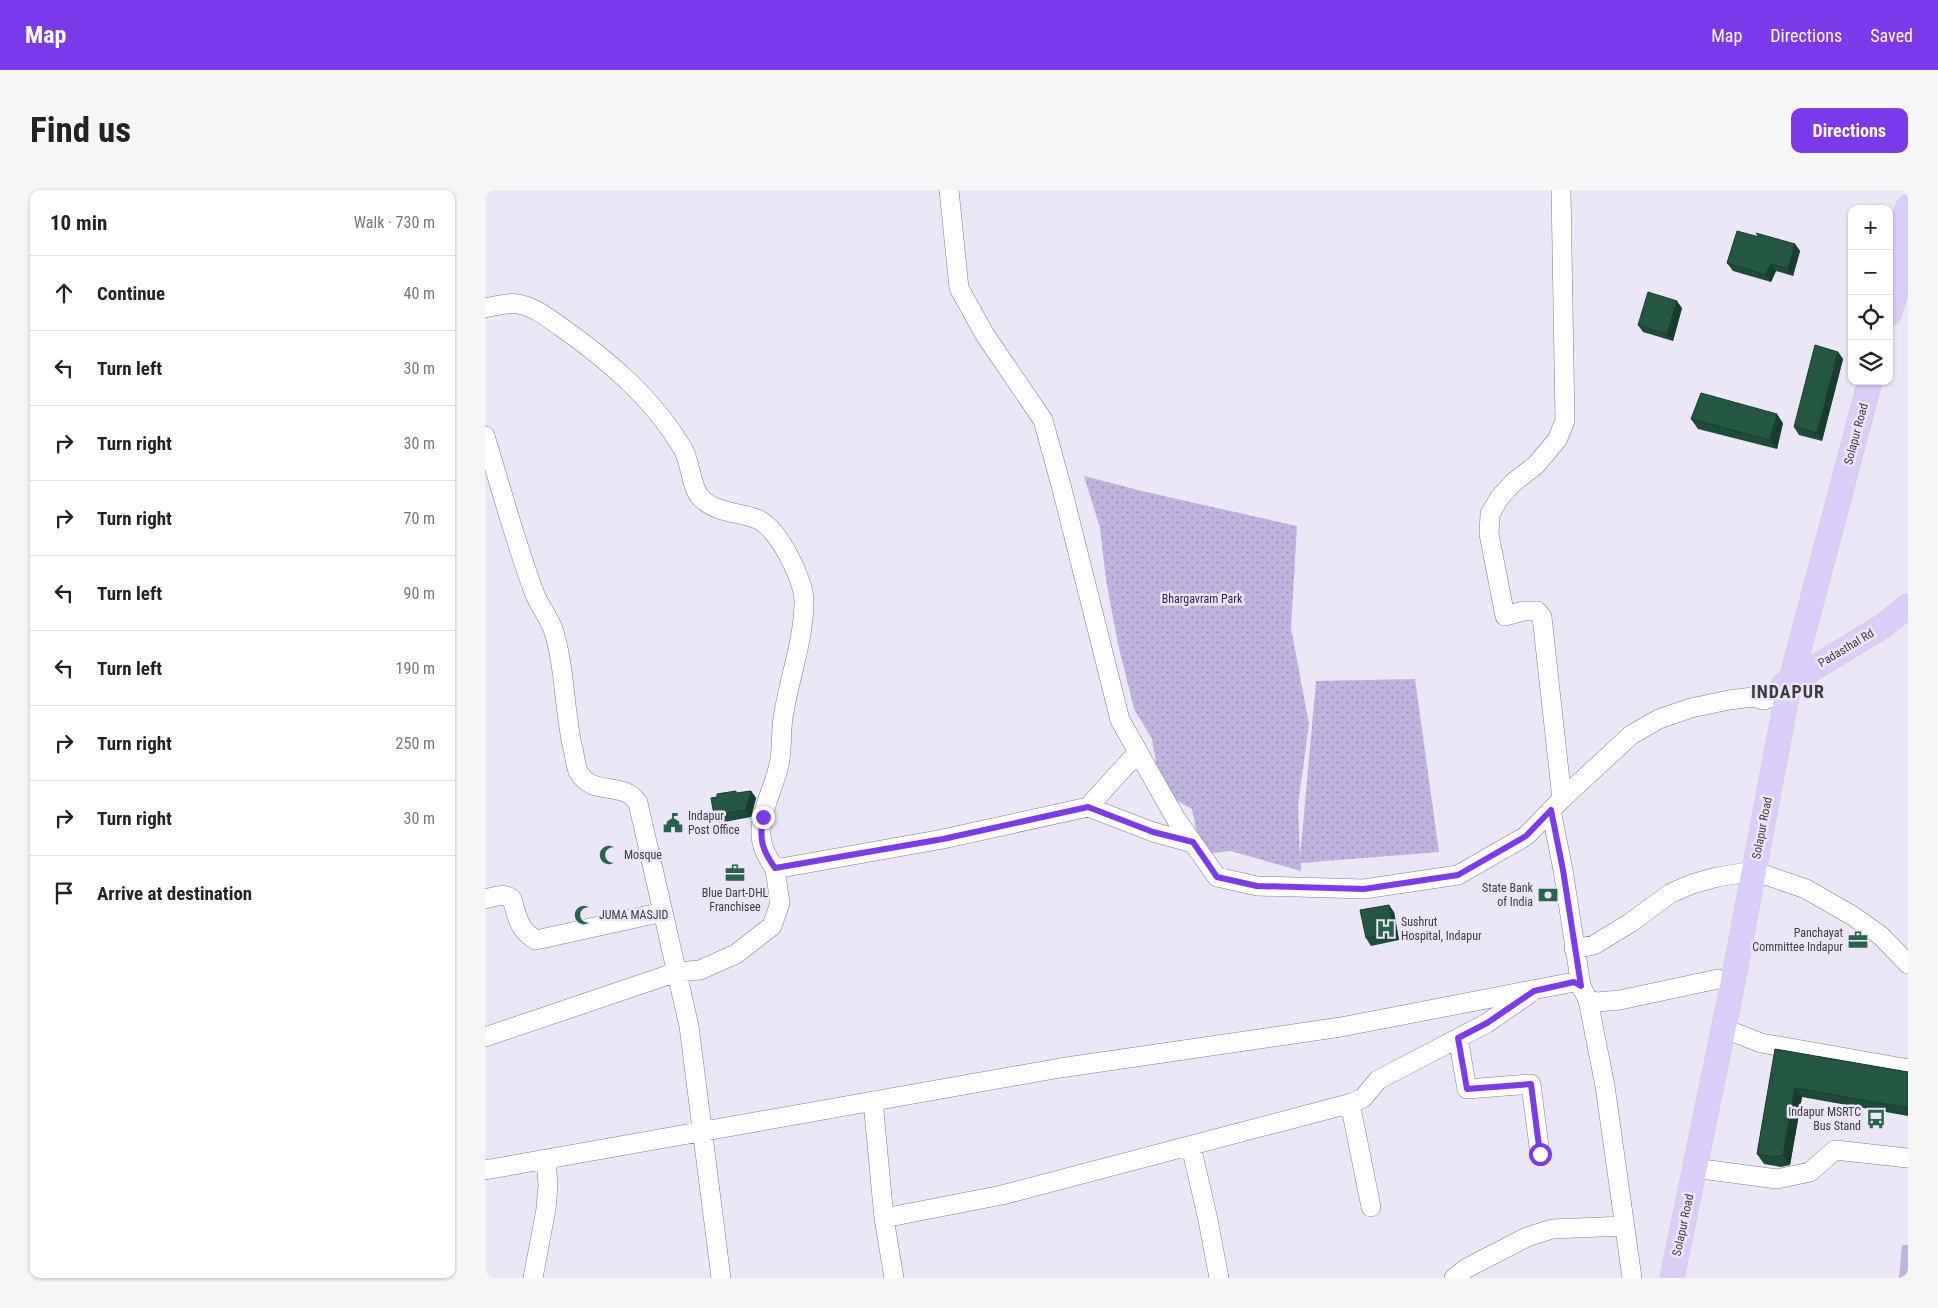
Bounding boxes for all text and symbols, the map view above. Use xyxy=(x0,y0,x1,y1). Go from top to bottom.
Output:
text: Map xyxy=(25,21,66,49)
text: Map xyxy=(1711,25,1742,46)
text: Directions xyxy=(1770,25,1842,46)
text: Saved xyxy=(1870,25,1913,46)
button: Directions xyxy=(1791,108,1908,153)
text: Find us xyxy=(30,110,131,151)
map controls xyxy=(1848,205,1893,385)
button: + xyxy=(1848,205,1893,250)
text: 10 min xyxy=(50,211,107,235)
text: Walk · 730 m xyxy=(354,213,435,232)
button: − xyxy=(1848,250,1893,295)
icon: ahead xyxy=(50,279,78,307)
text: Continue xyxy=(97,282,165,305)
text: 40 m xyxy=(403,284,435,303)
button: locate xyxy=(1848,295,1893,340)
button: layers xyxy=(1848,340,1893,385)
icon: left xyxy=(50,354,78,382)
text: Turn left xyxy=(97,357,162,380)
text: 30 m xyxy=(403,359,435,378)
street label: Solapur Road xyxy=(1841,402,1871,466)
icon: right xyxy=(50,429,78,457)
text: Turn right xyxy=(97,432,172,455)
text: 30 m xyxy=(403,434,435,453)
icon: right xyxy=(50,504,78,532)
text: Turn right xyxy=(97,507,172,530)
text: 70 m xyxy=(403,509,435,528)
icon: left xyxy=(50,579,78,607)
text: Turn left xyxy=(97,582,162,605)
text: 90 m xyxy=(403,584,435,603)
park label: Bhargavram Park xyxy=(1162,592,1243,606)
street label: Padasthal Rd xyxy=(1816,626,1876,670)
icon: left xyxy=(50,654,78,682)
text: Turn left xyxy=(97,657,162,680)
text: 190 m xyxy=(396,659,435,678)
district label: INDAPUR xyxy=(1751,681,1825,702)
icon: right xyxy=(50,729,78,757)
text: Turn right xyxy=(97,732,172,755)
text: 250 m xyxy=(396,734,435,753)
street label: Solapur Road xyxy=(1749,796,1775,860)
icon: right xyxy=(50,804,78,832)
route end xyxy=(752,806,775,829)
text: Turn right xyxy=(97,807,172,830)
text: 30 m xyxy=(403,809,435,828)
place label: Indapur Post Office xyxy=(688,809,740,837)
public building icon: Indapur Post Office xyxy=(662,812,684,834)
mosque icon: Mosque xyxy=(598,844,620,866)
place label: Mosque xyxy=(624,848,662,862)
office icon: Blue Dart-DHL Franchisee xyxy=(724,862,746,884)
icon: arrive xyxy=(50,879,78,907)
place label: State Bank of India xyxy=(1482,881,1534,909)
text: Arrive at destination xyxy=(97,882,252,905)
bank icon: State Bank of India xyxy=(1537,884,1559,906)
place label: Blue Dart-DHL Franchisee xyxy=(702,886,769,914)
mosque icon: JUMA MASJID xyxy=(573,904,595,926)
place label: JUMA MASJID xyxy=(599,908,668,922)
place label: Sushrut Hospital, Indapur xyxy=(1401,915,1482,943)
hospital icon: Sushrut Hospital, Indapur xyxy=(1375,918,1397,940)
place label: Panchayat Committee Indapur xyxy=(1752,926,1843,954)
office icon: Panchayat Committee Indapur xyxy=(1847,929,1869,951)
place label: Indapur MSRTC Bus Stand xyxy=(1788,1105,1861,1133)
bus stop icon: Indapur MSRTC Bus Stand xyxy=(1865,1108,1887,1130)
route start xyxy=(1529,1143,1552,1166)
street label: Solapur Road xyxy=(1670,1193,1696,1257)

